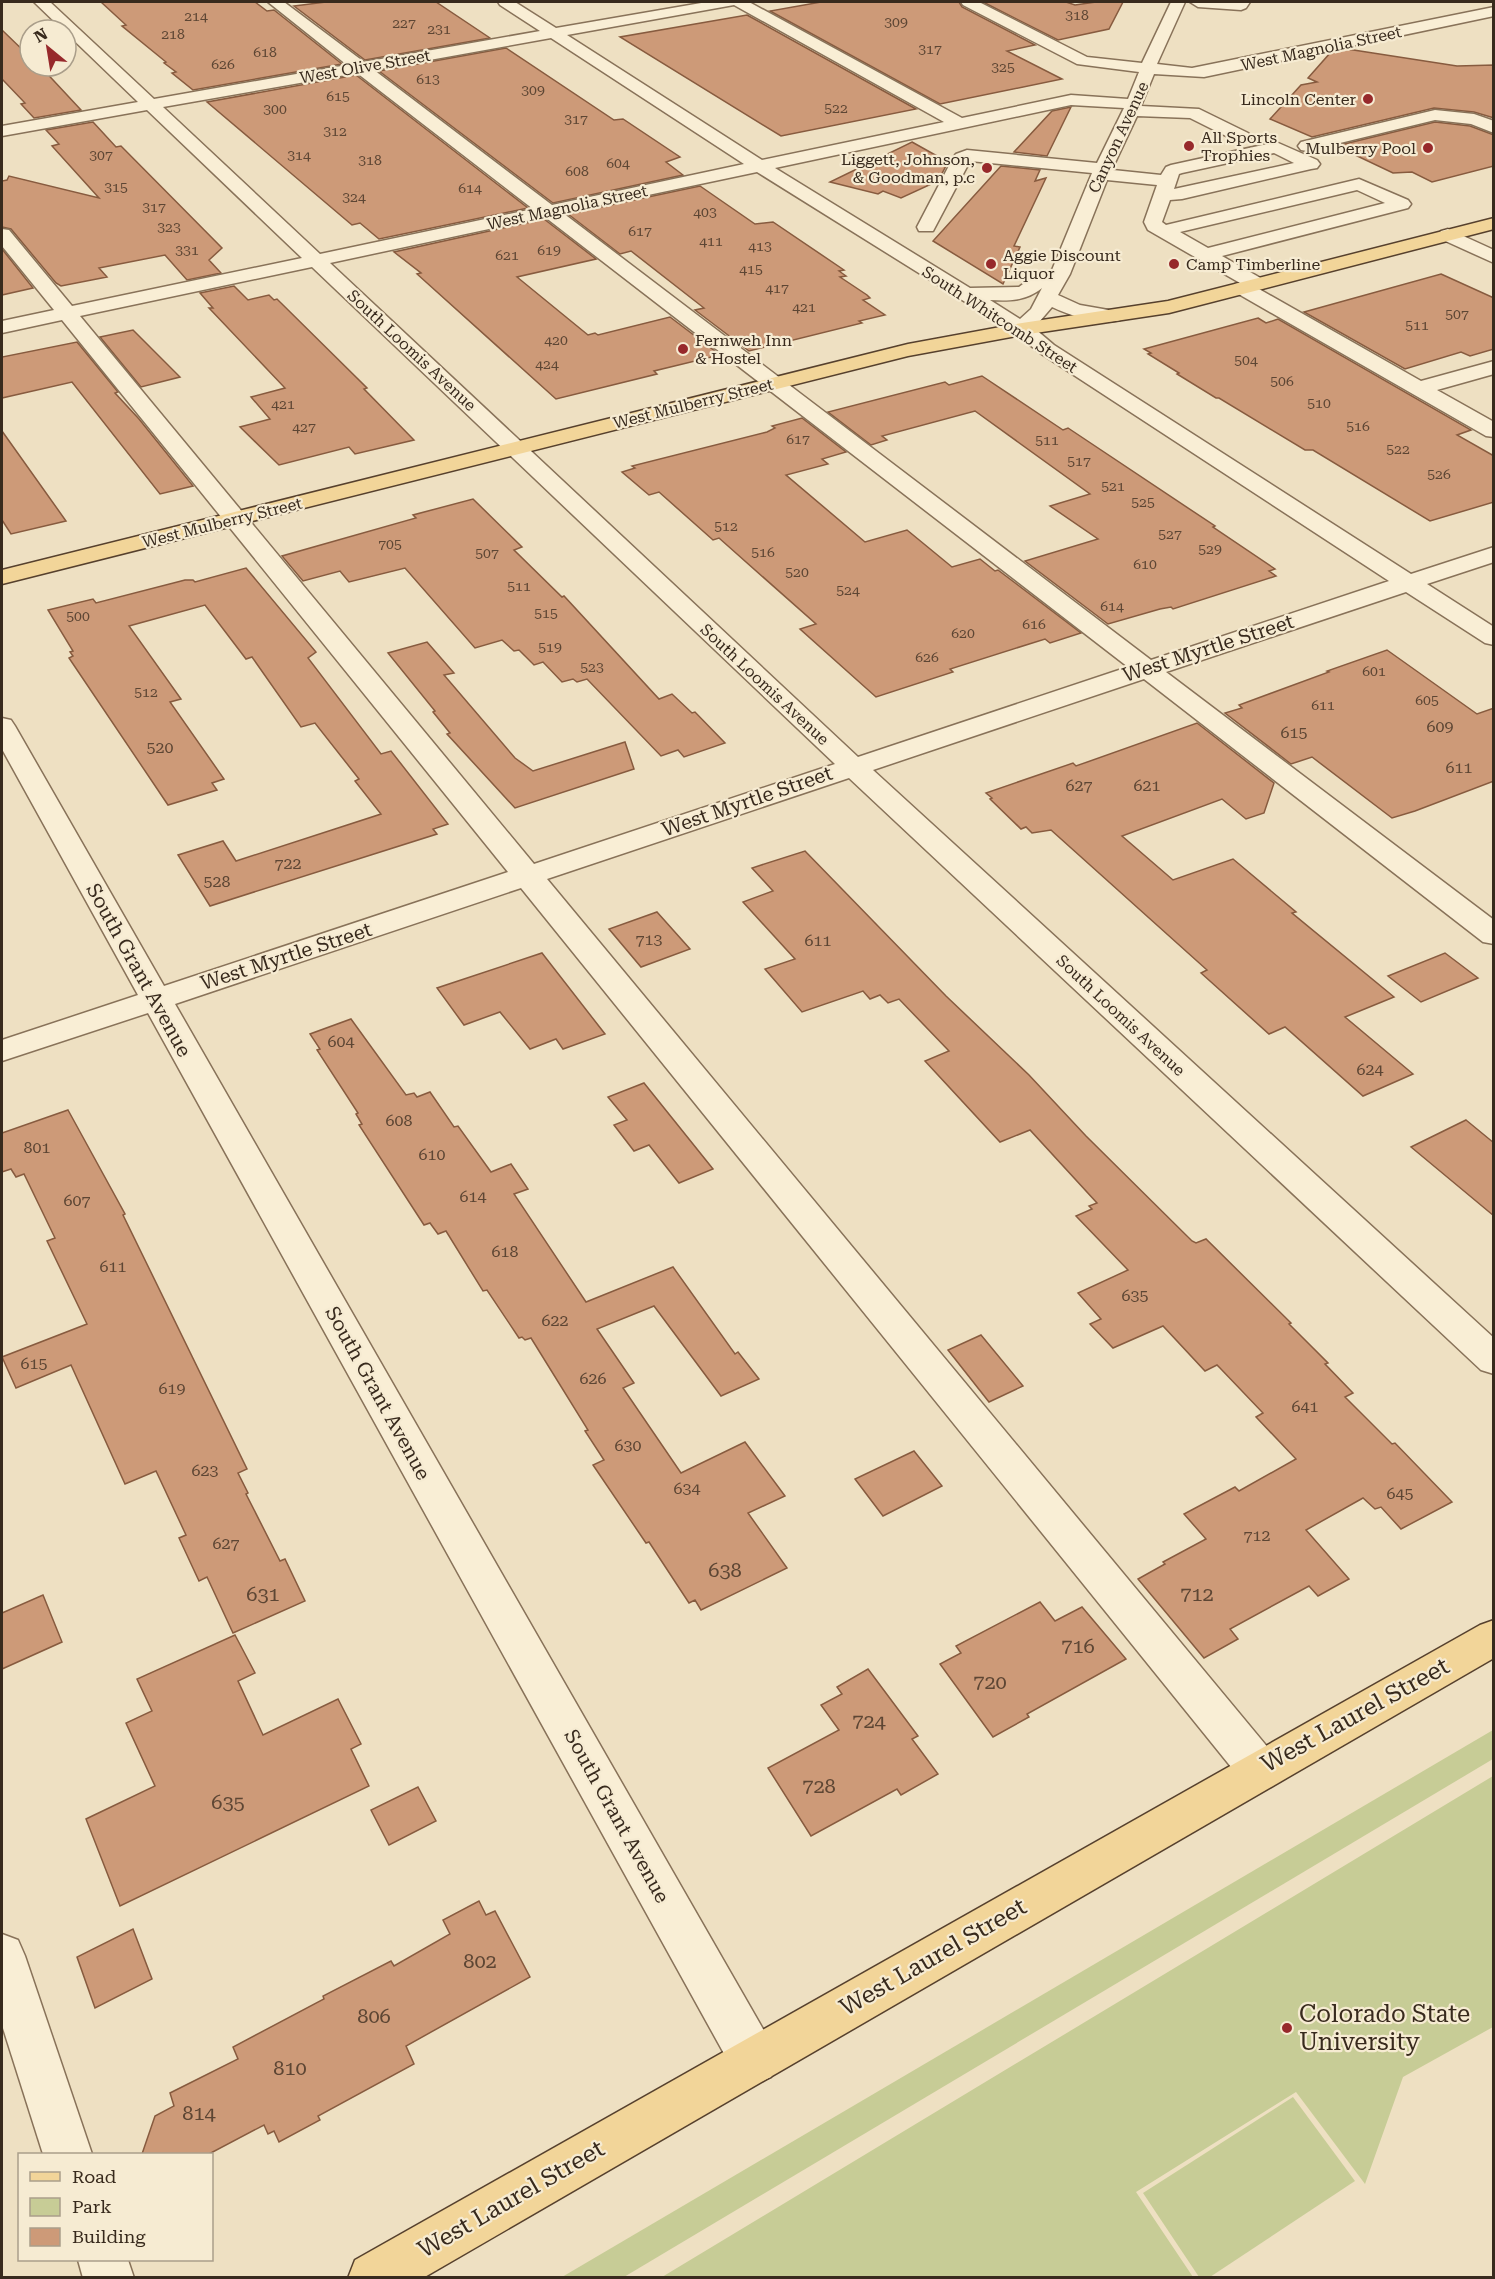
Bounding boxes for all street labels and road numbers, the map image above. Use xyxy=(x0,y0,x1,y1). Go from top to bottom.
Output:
street label: West Magnolia Street xyxy=(1239,22,1403,75)
street label: West Olive Street xyxy=(298,46,432,87)
street label: Canyon Avenue xyxy=(1084,78,1153,196)
street label: West Magnolia Street xyxy=(485,181,649,234)
street label: South Whitcomb Street xyxy=(918,262,1081,377)
street label: South Loomis Avenue xyxy=(343,286,480,415)
street label: West Mulberry Street xyxy=(611,374,775,433)
street label: West Mulberry Street xyxy=(140,493,304,552)
street label: West Myrtle Street xyxy=(1119,609,1297,687)
street label: South Loomis Avenue xyxy=(696,620,833,749)
street label: West Myrtle Street xyxy=(659,760,836,841)
street label: South Grant Avenue xyxy=(81,879,197,1061)
street label: West Myrtle Street xyxy=(197,917,375,995)
street label: South Loomis Avenue xyxy=(1052,951,1189,1080)
street label: South Grant Avenue xyxy=(320,1302,436,1484)
street label: West Laurel Street xyxy=(1256,1652,1454,1778)
street label: South Grant Avenue xyxy=(559,1725,675,1907)
street label: West Laurel Street xyxy=(835,1892,1031,2022)
street label: West Laurel Street xyxy=(413,2134,609,2264)

